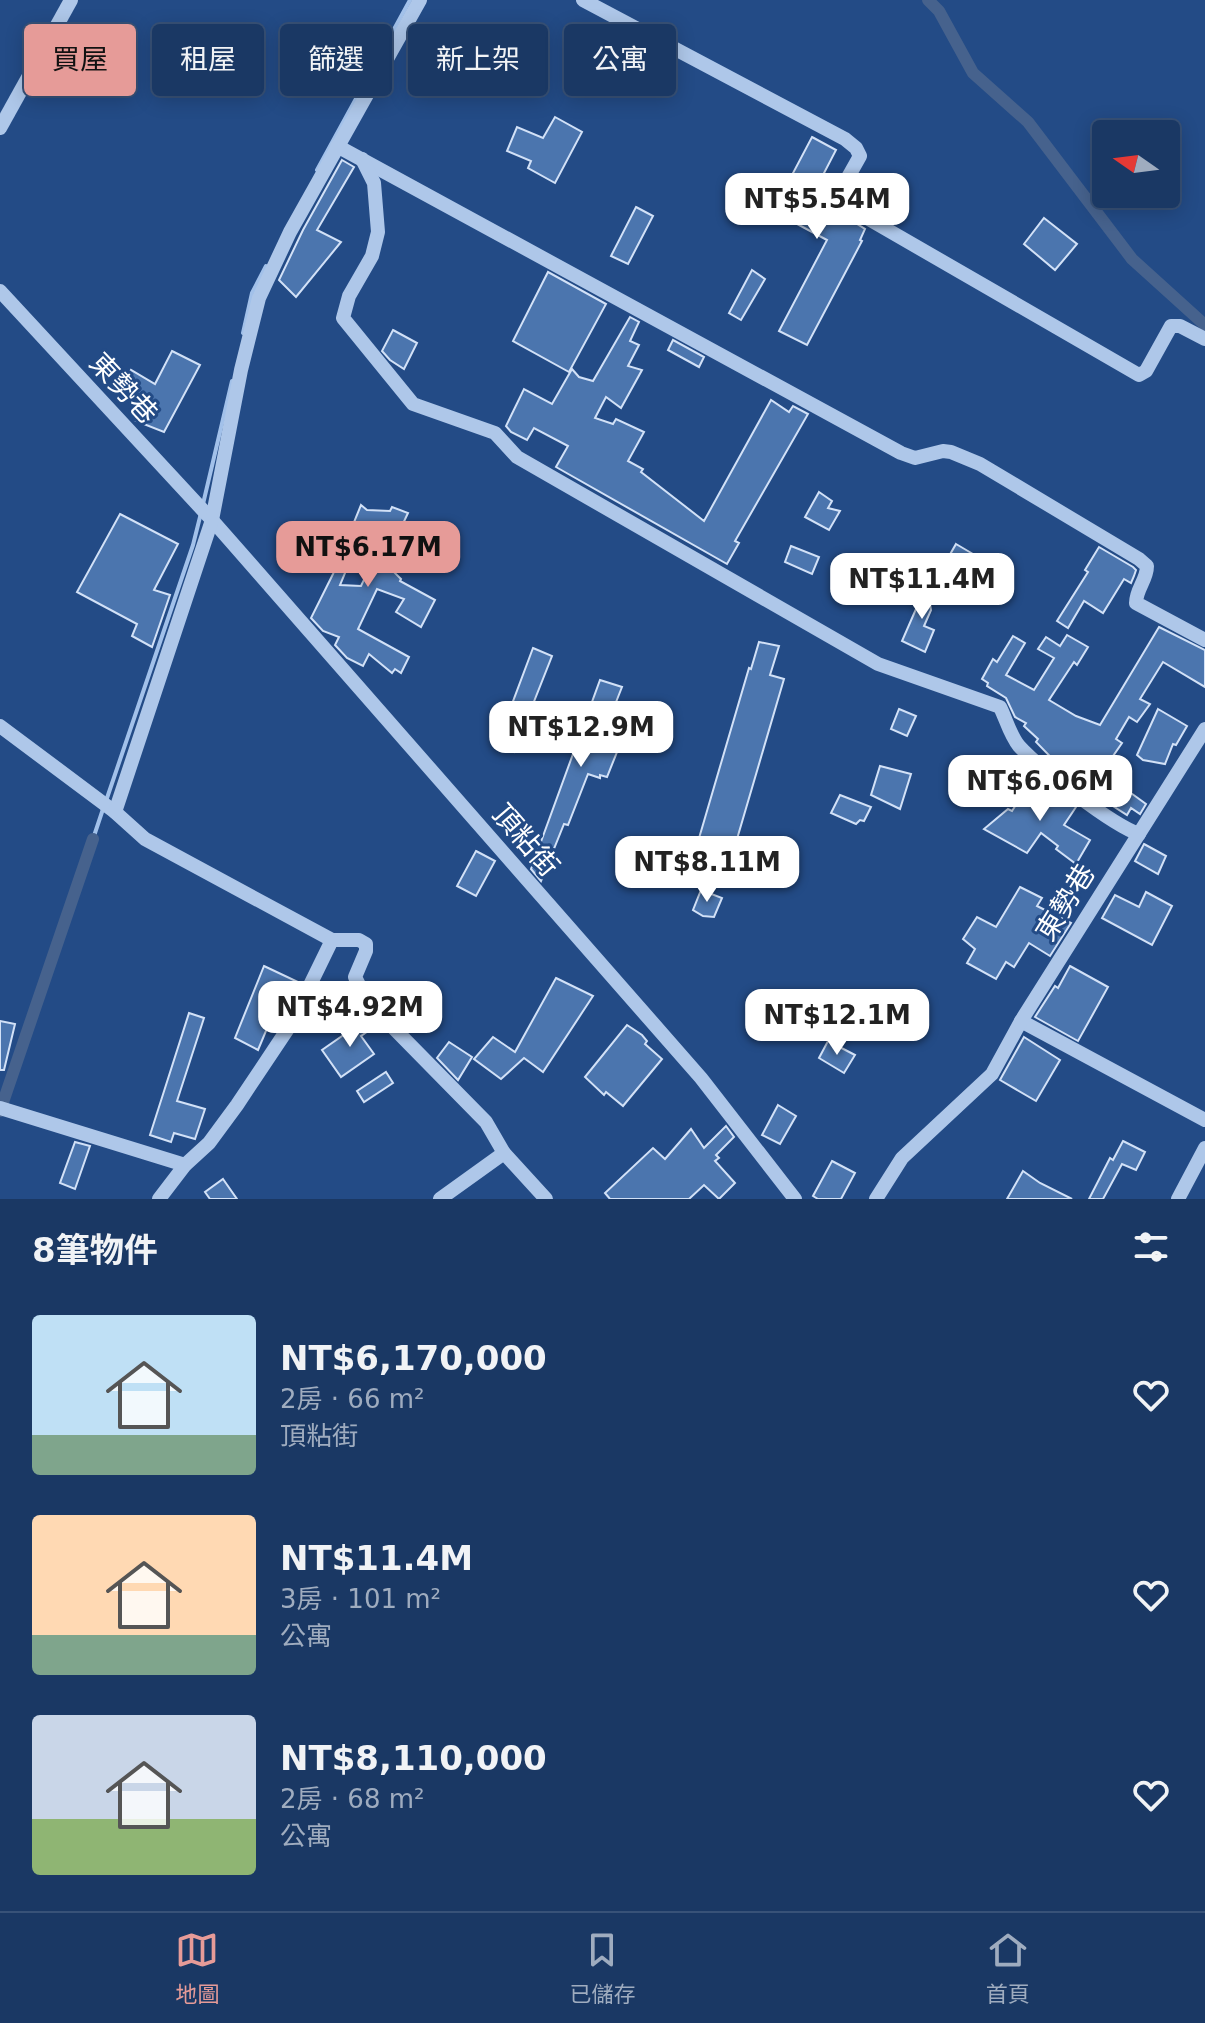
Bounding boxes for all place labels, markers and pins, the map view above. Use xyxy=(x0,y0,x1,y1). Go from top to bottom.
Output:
pin: NT$5.54M xyxy=(734,173,900,241)
pin: NT$6.17M xyxy=(285,521,451,589)
pin: NT$11.4M xyxy=(839,553,1005,621)
pin: NT$12.9M xyxy=(498,701,664,769)
pin: NT$6.06M xyxy=(957,755,1123,823)
pin: NT$8.11M xyxy=(624,836,790,904)
pin: NT$4.92M xyxy=(267,981,433,1049)
pin: NT$12.1M xyxy=(754,989,920,1057)

